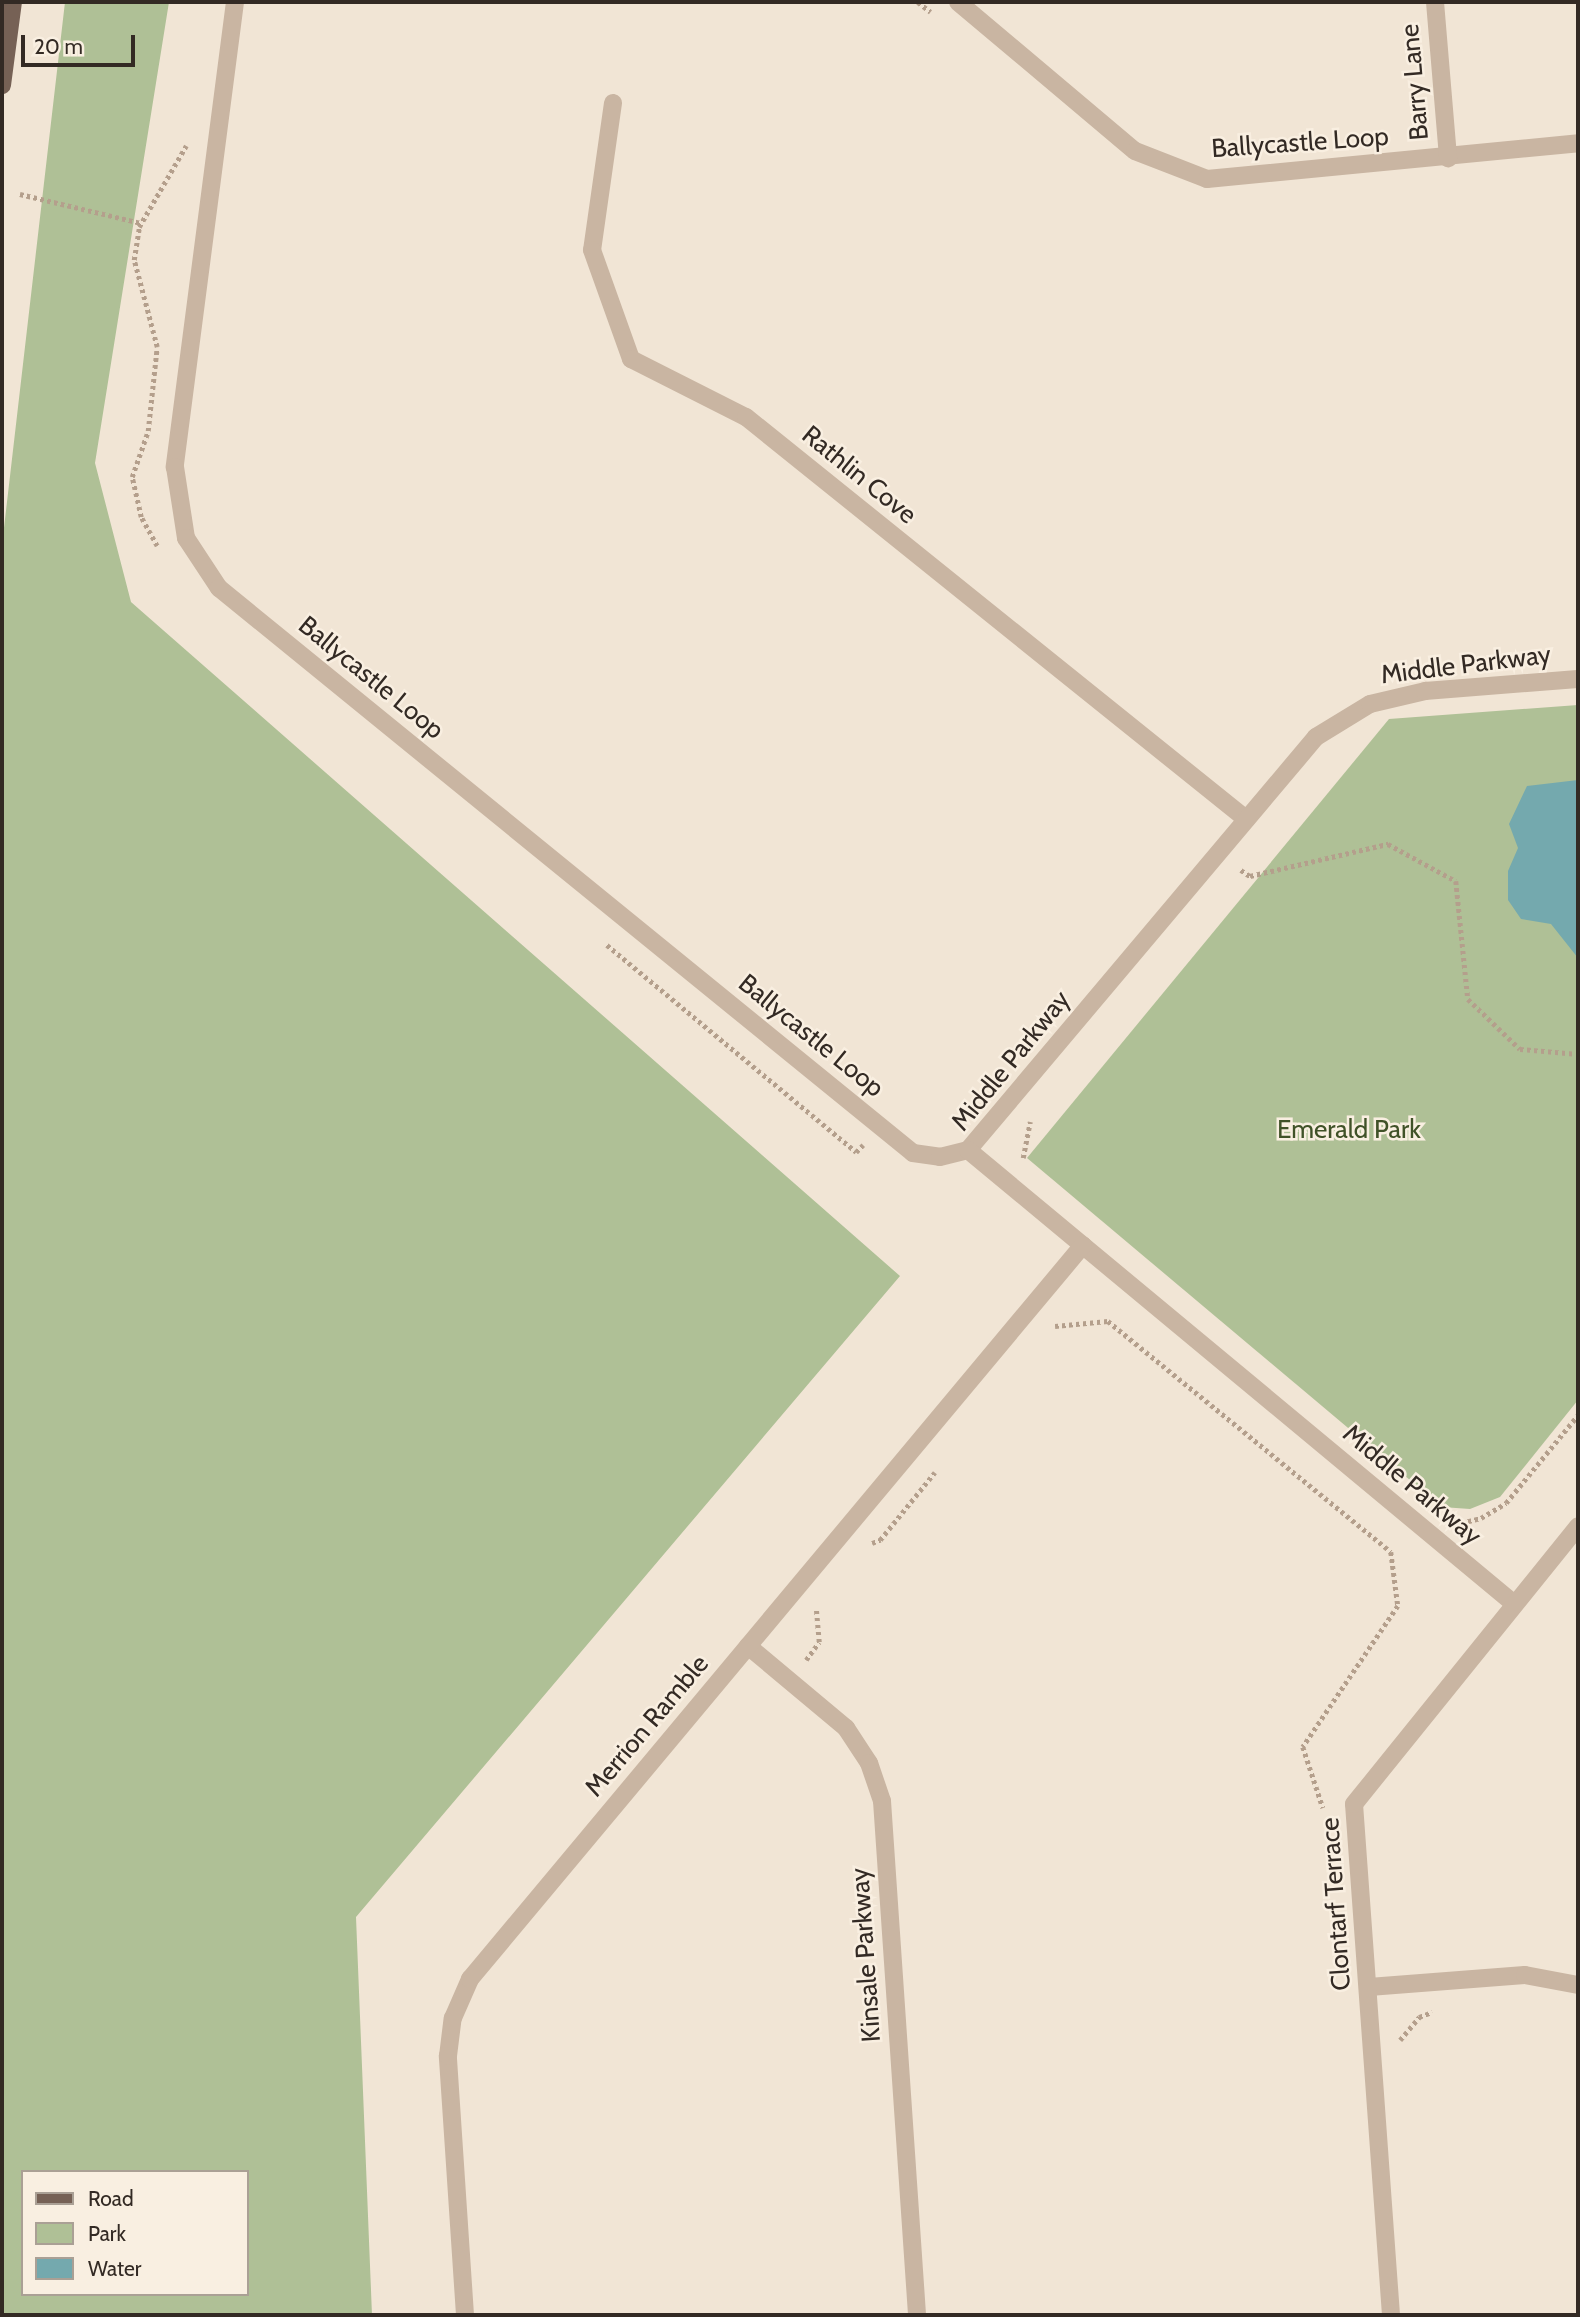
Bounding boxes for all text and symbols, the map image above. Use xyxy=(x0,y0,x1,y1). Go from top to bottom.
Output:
scale bar xyxy=(24,21,138,65)
street label: Barry Lane xyxy=(1394,22,1436,142)
text: 20 m xyxy=(34,34,83,59)
street label: Ballycastle Loop xyxy=(1210,121,1390,165)
street label: Rathlin Cove xyxy=(795,419,923,531)
street label: Ballycastle Loop xyxy=(292,610,450,746)
street label: Middle Parkway xyxy=(1379,639,1553,691)
street label: Ballycastle Loop xyxy=(732,968,890,1104)
street label: Middle Parkway xyxy=(945,985,1077,1137)
park label: Emerald Park xyxy=(1277,1114,1421,1146)
street label: Middle Parkway xyxy=(1336,1418,1488,1552)
street label: Merrion Ramble xyxy=(579,1649,715,1803)
street label: Clontarf Terrace xyxy=(1314,1816,1358,1992)
street label: Kinsale Parkway xyxy=(844,1867,888,2043)
legend xyxy=(21,2170,248,2296)
text: Road xyxy=(88,2186,134,2211)
text: Park xyxy=(88,2221,126,2246)
text: Water xyxy=(88,2256,141,2281)

